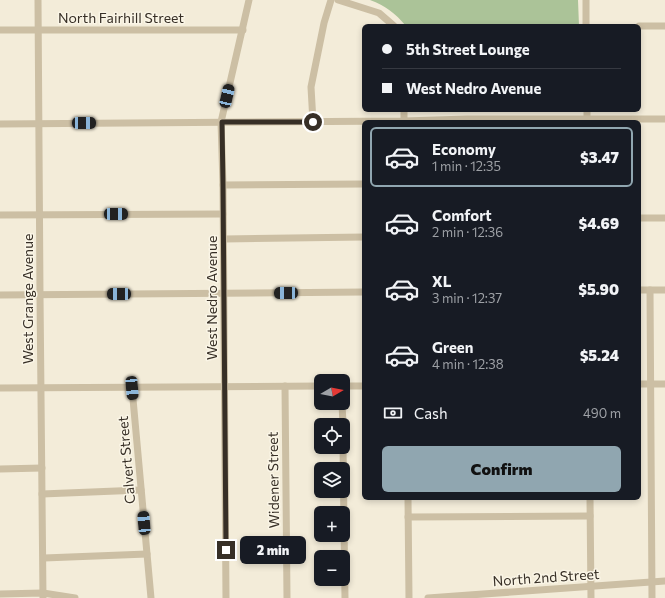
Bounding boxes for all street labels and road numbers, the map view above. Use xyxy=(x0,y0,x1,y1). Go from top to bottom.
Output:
street label: North Fairhill Street xyxy=(58,9,184,26)
street label: West Grange Avenue xyxy=(19,234,36,364)
street label: West Nedro Avenue xyxy=(203,236,220,360)
street label: Calvert Street xyxy=(114,415,138,505)
street label: Widener Street xyxy=(264,431,282,528)
street label: North 2nd Street xyxy=(492,565,600,589)

